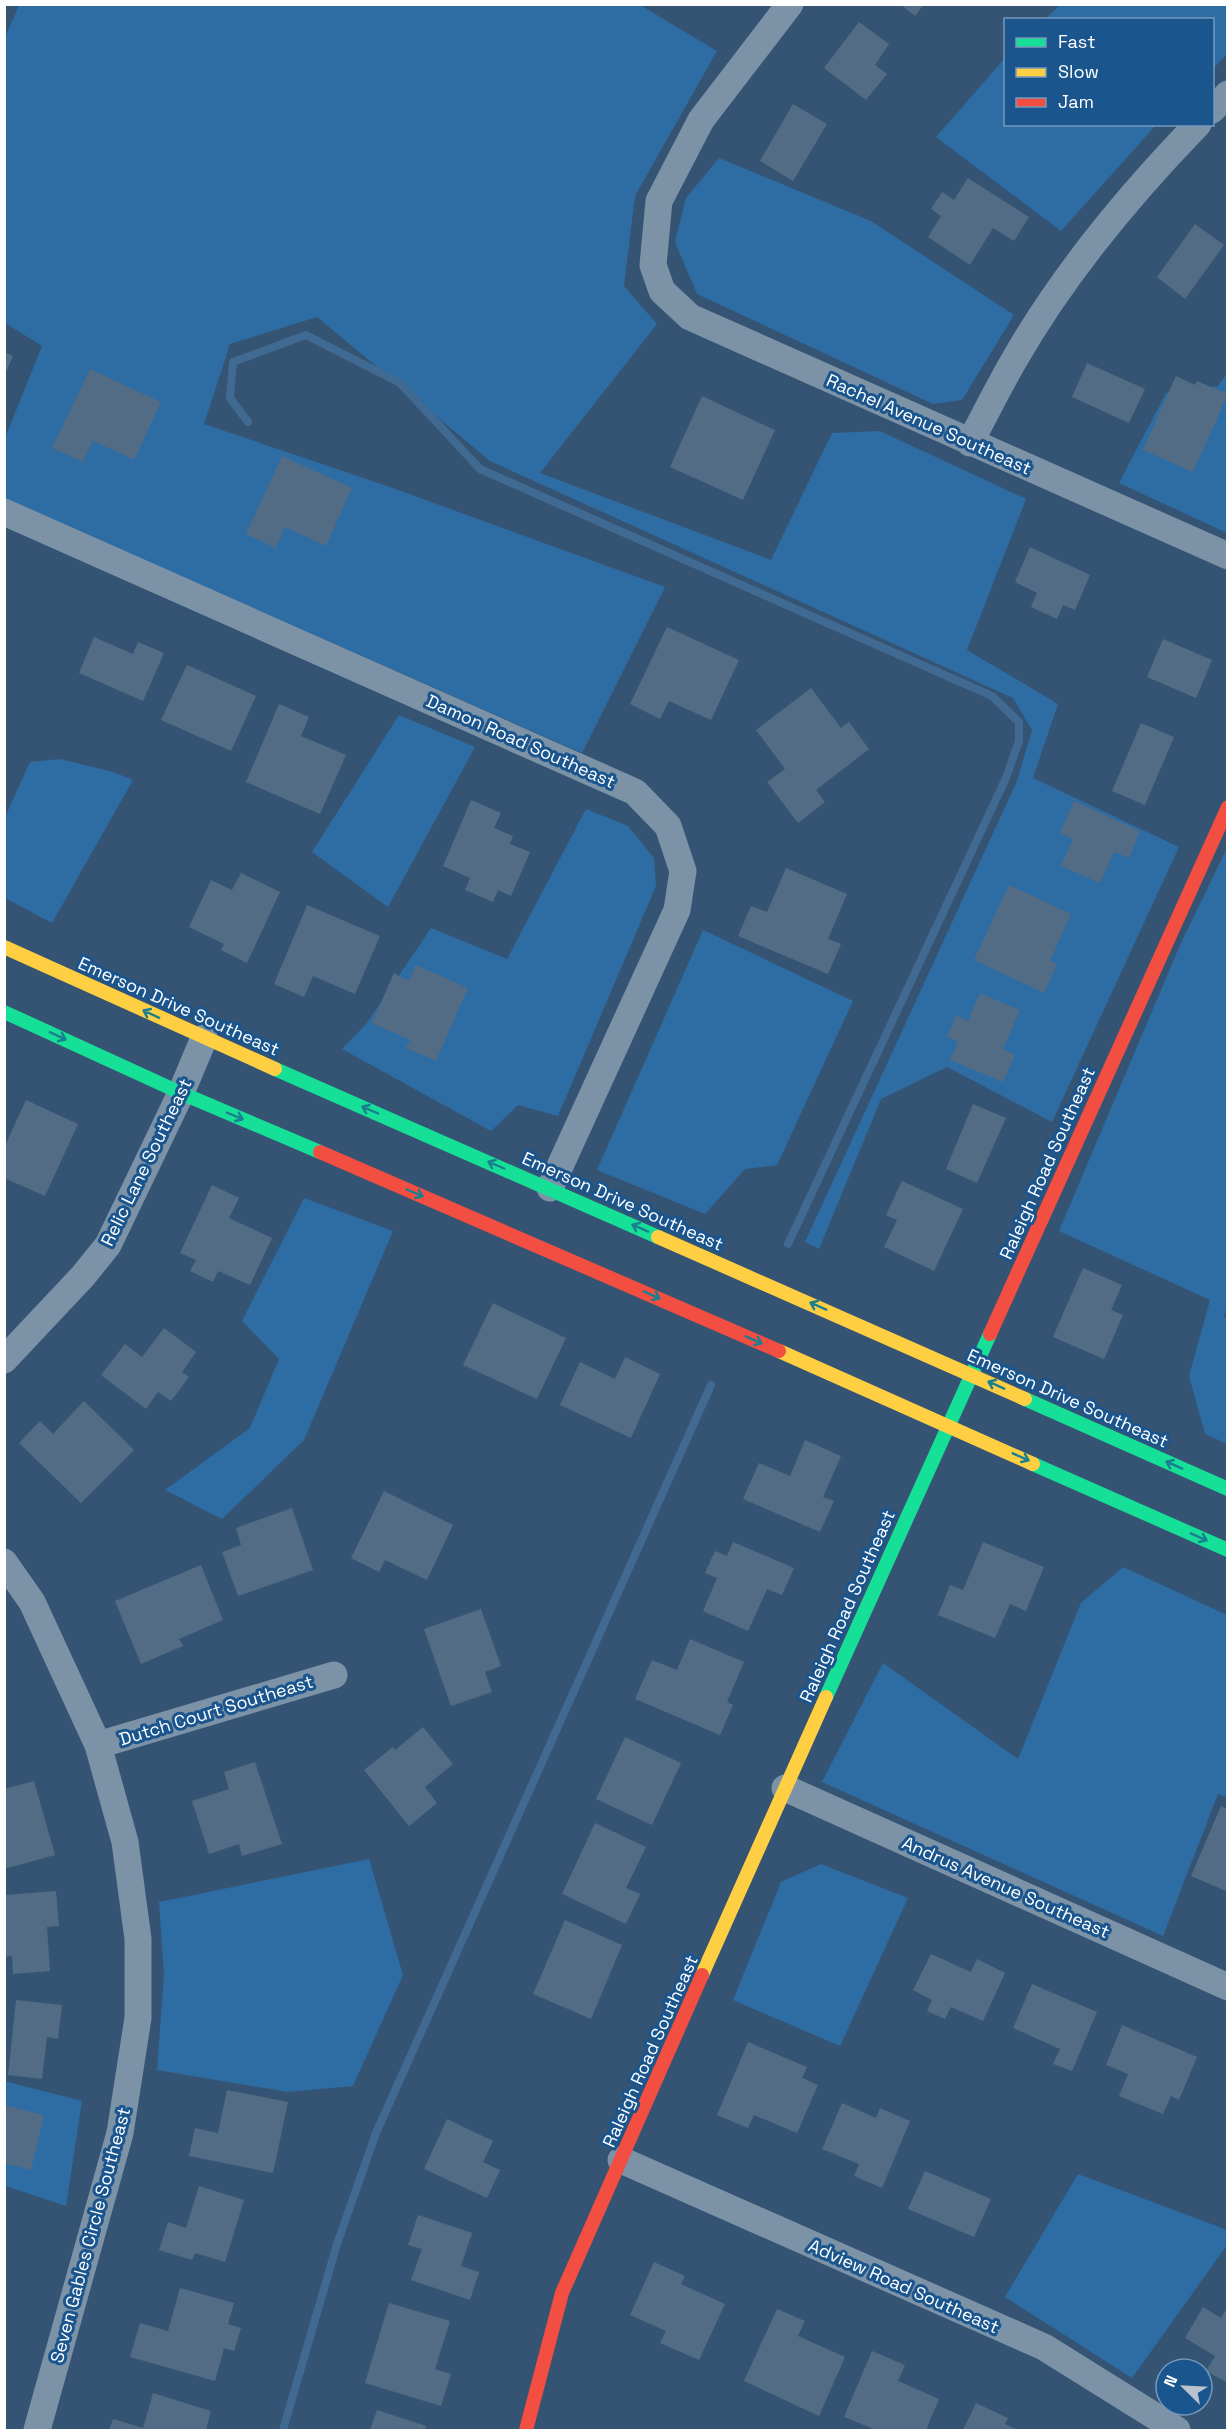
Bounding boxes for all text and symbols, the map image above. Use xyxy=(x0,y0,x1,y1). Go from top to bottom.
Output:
legend xyxy=(1004,18,1214,126)
text: Fast xyxy=(1058,30,1095,53)
text: Slow xyxy=(1058,60,1099,83)
text: Jam xyxy=(1058,90,1094,113)
street label: Rachel Avenue Southeast xyxy=(823,368,1035,480)
street label: Damon Road Southeast xyxy=(423,689,619,793)
street label: Emerson Drive Southeast xyxy=(75,951,283,1061)
one-way arrow xyxy=(142,1007,160,1019)
one-way arrow xyxy=(48,1031,66,1043)
street label: Raleigh Road Southeast xyxy=(994,1063,1100,1263)
street label: Relic Lane Southeast xyxy=(95,1074,197,1250)
one-way arrow xyxy=(361,1104,379,1115)
one-way arrow xyxy=(226,1111,244,1123)
street label: Emerson Drive Southeast xyxy=(519,1146,727,1256)
one-way arrow xyxy=(488,1159,506,1170)
one-way arrow xyxy=(405,1188,423,1199)
one-way arrow xyxy=(631,1221,649,1233)
one-way arrow xyxy=(642,1290,660,1301)
one-way arrow xyxy=(809,1300,827,1311)
one-way arrow xyxy=(745,1335,763,1346)
street label: Emerson Drive Southeast xyxy=(964,1343,1172,1453)
one-way arrow xyxy=(988,1379,1006,1390)
one-way arrow xyxy=(1011,1452,1029,1464)
one-way arrow xyxy=(1166,1459,1184,1471)
street label: Raleigh Road Southeast xyxy=(794,1506,900,1706)
one-way arrow xyxy=(1189,1532,1207,1543)
street label: Dutch Court Southeast xyxy=(116,1670,316,1750)
street label: Andrus Avenue Southeast xyxy=(899,1831,1113,1943)
street label: Raleigh Road Southeast xyxy=(597,1951,703,2151)
street label: Seven Gables Circle Southeast xyxy=(45,2105,135,2365)
street label: Adview Road Southeast xyxy=(805,2234,1003,2338)
north arrow xyxy=(1154,2357,1214,2417)
text: N xyxy=(1159,2372,1183,2390)

